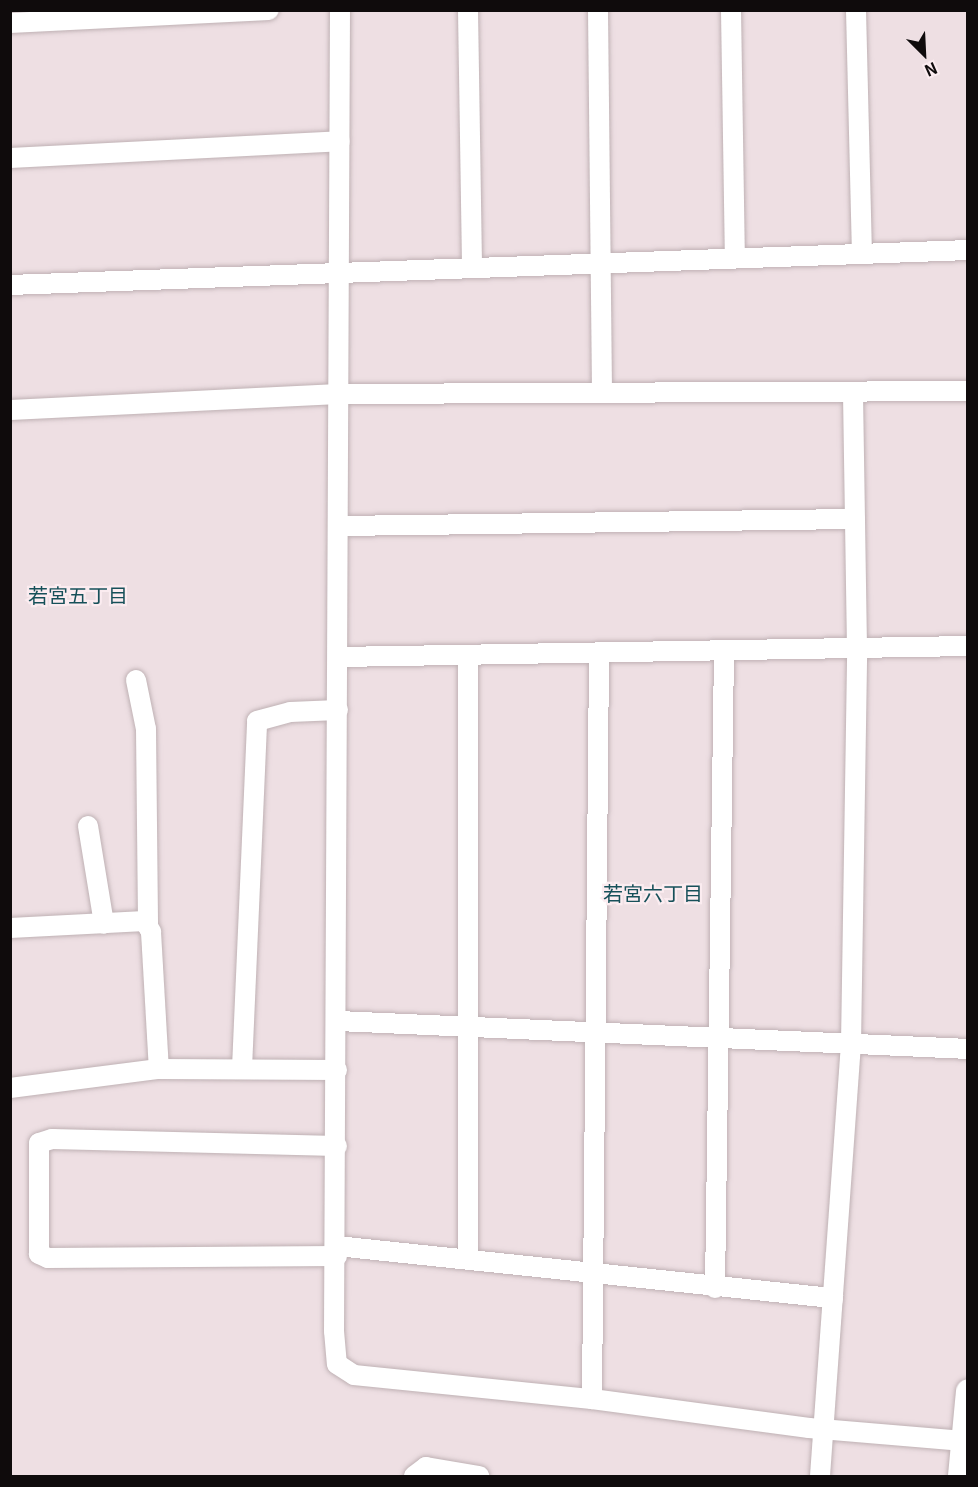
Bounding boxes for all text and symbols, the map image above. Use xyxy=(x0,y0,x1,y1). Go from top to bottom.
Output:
north arrow xyxy=(894,24,954,84)
text: N xyxy=(921,57,942,84)
district label: 若宮五丁目 xyxy=(28,582,128,606)
district label: 若宮六丁目 xyxy=(603,880,703,904)

